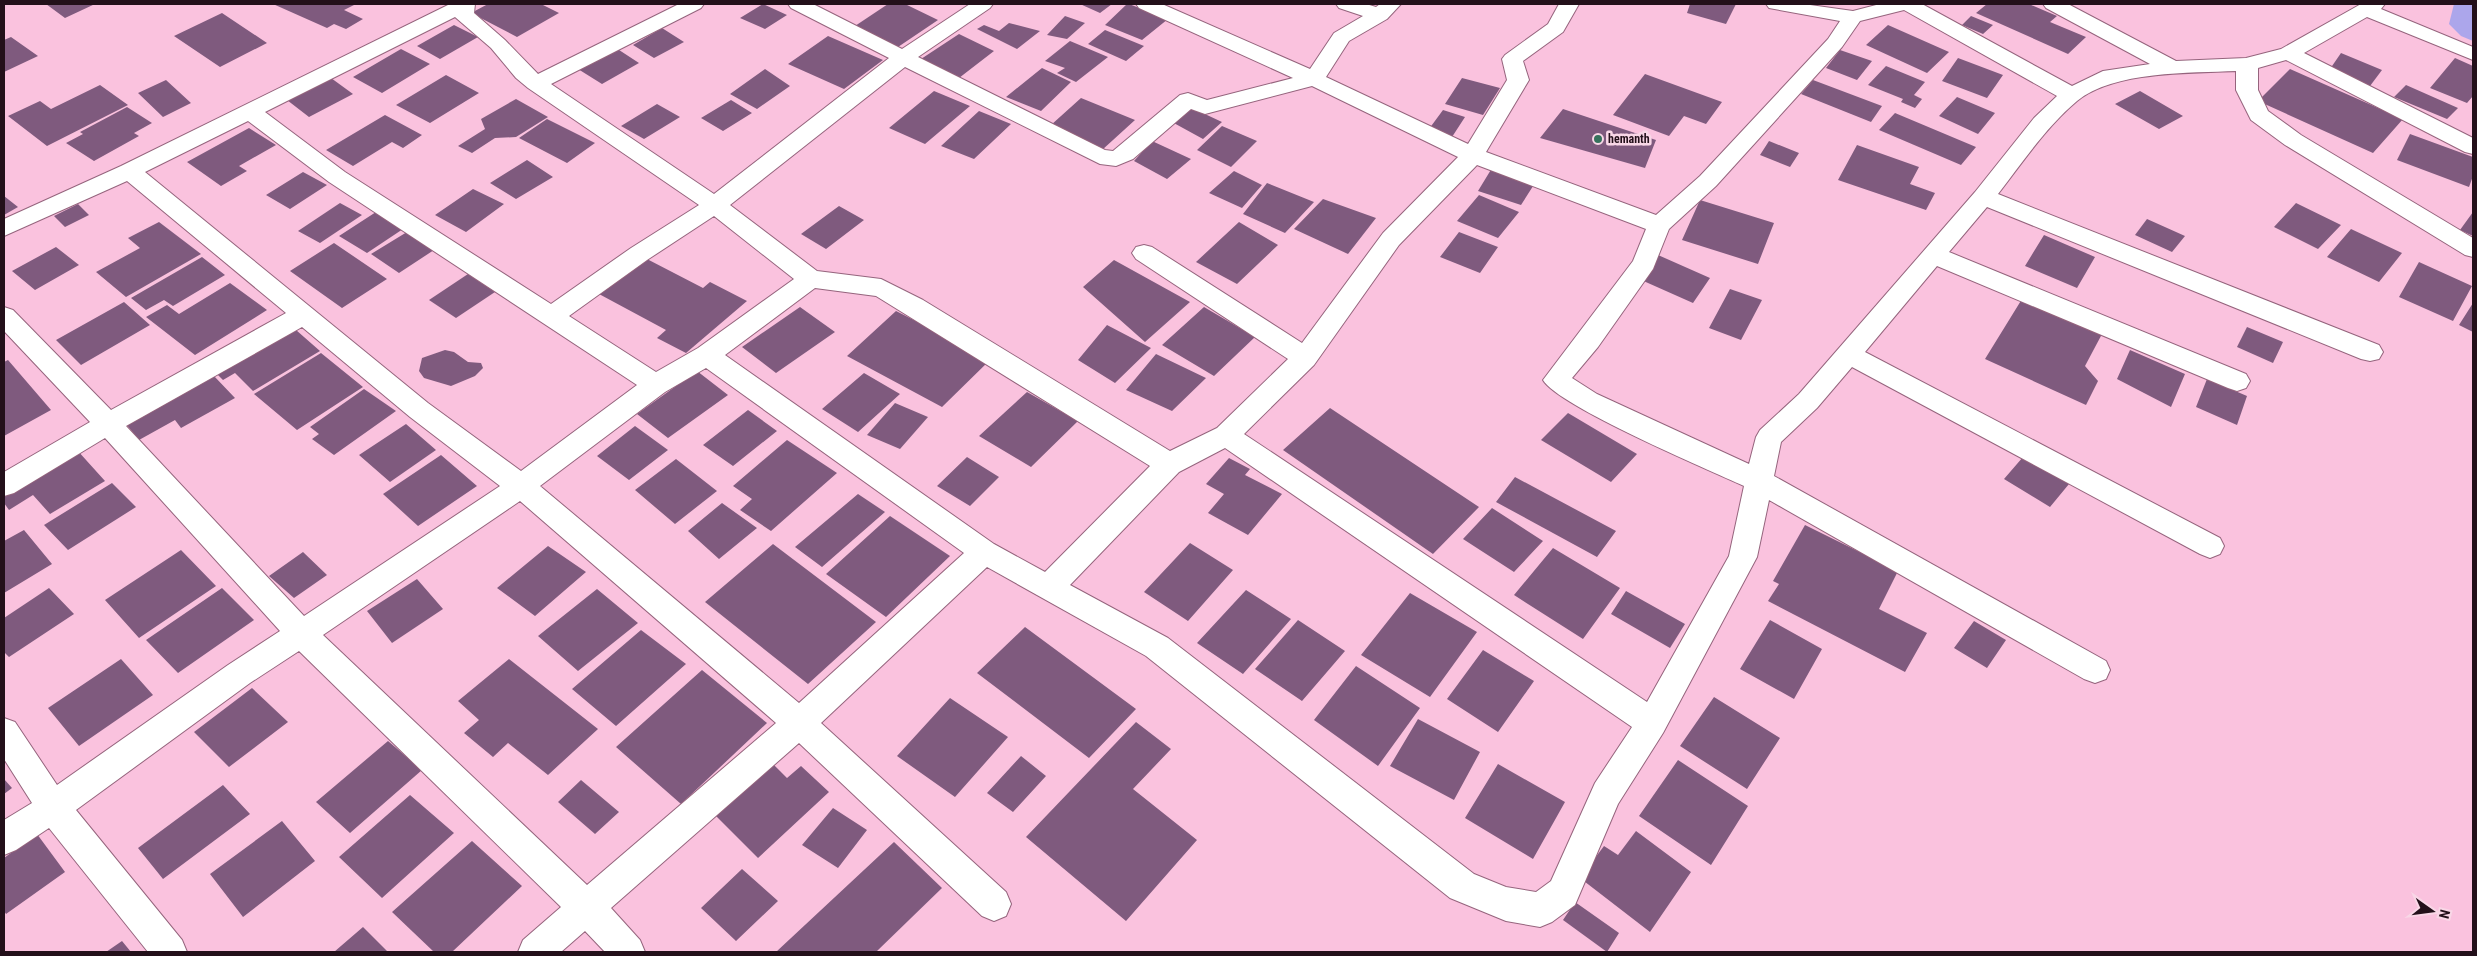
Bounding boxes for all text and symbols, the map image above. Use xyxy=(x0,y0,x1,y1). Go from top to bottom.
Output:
place label: hemanth xyxy=(1608,132,1650,146)
marker: hemanth xyxy=(1592,133,1604,145)
north arrow xyxy=(2407,886,2457,936)
text: N xyxy=(2436,908,2453,920)

